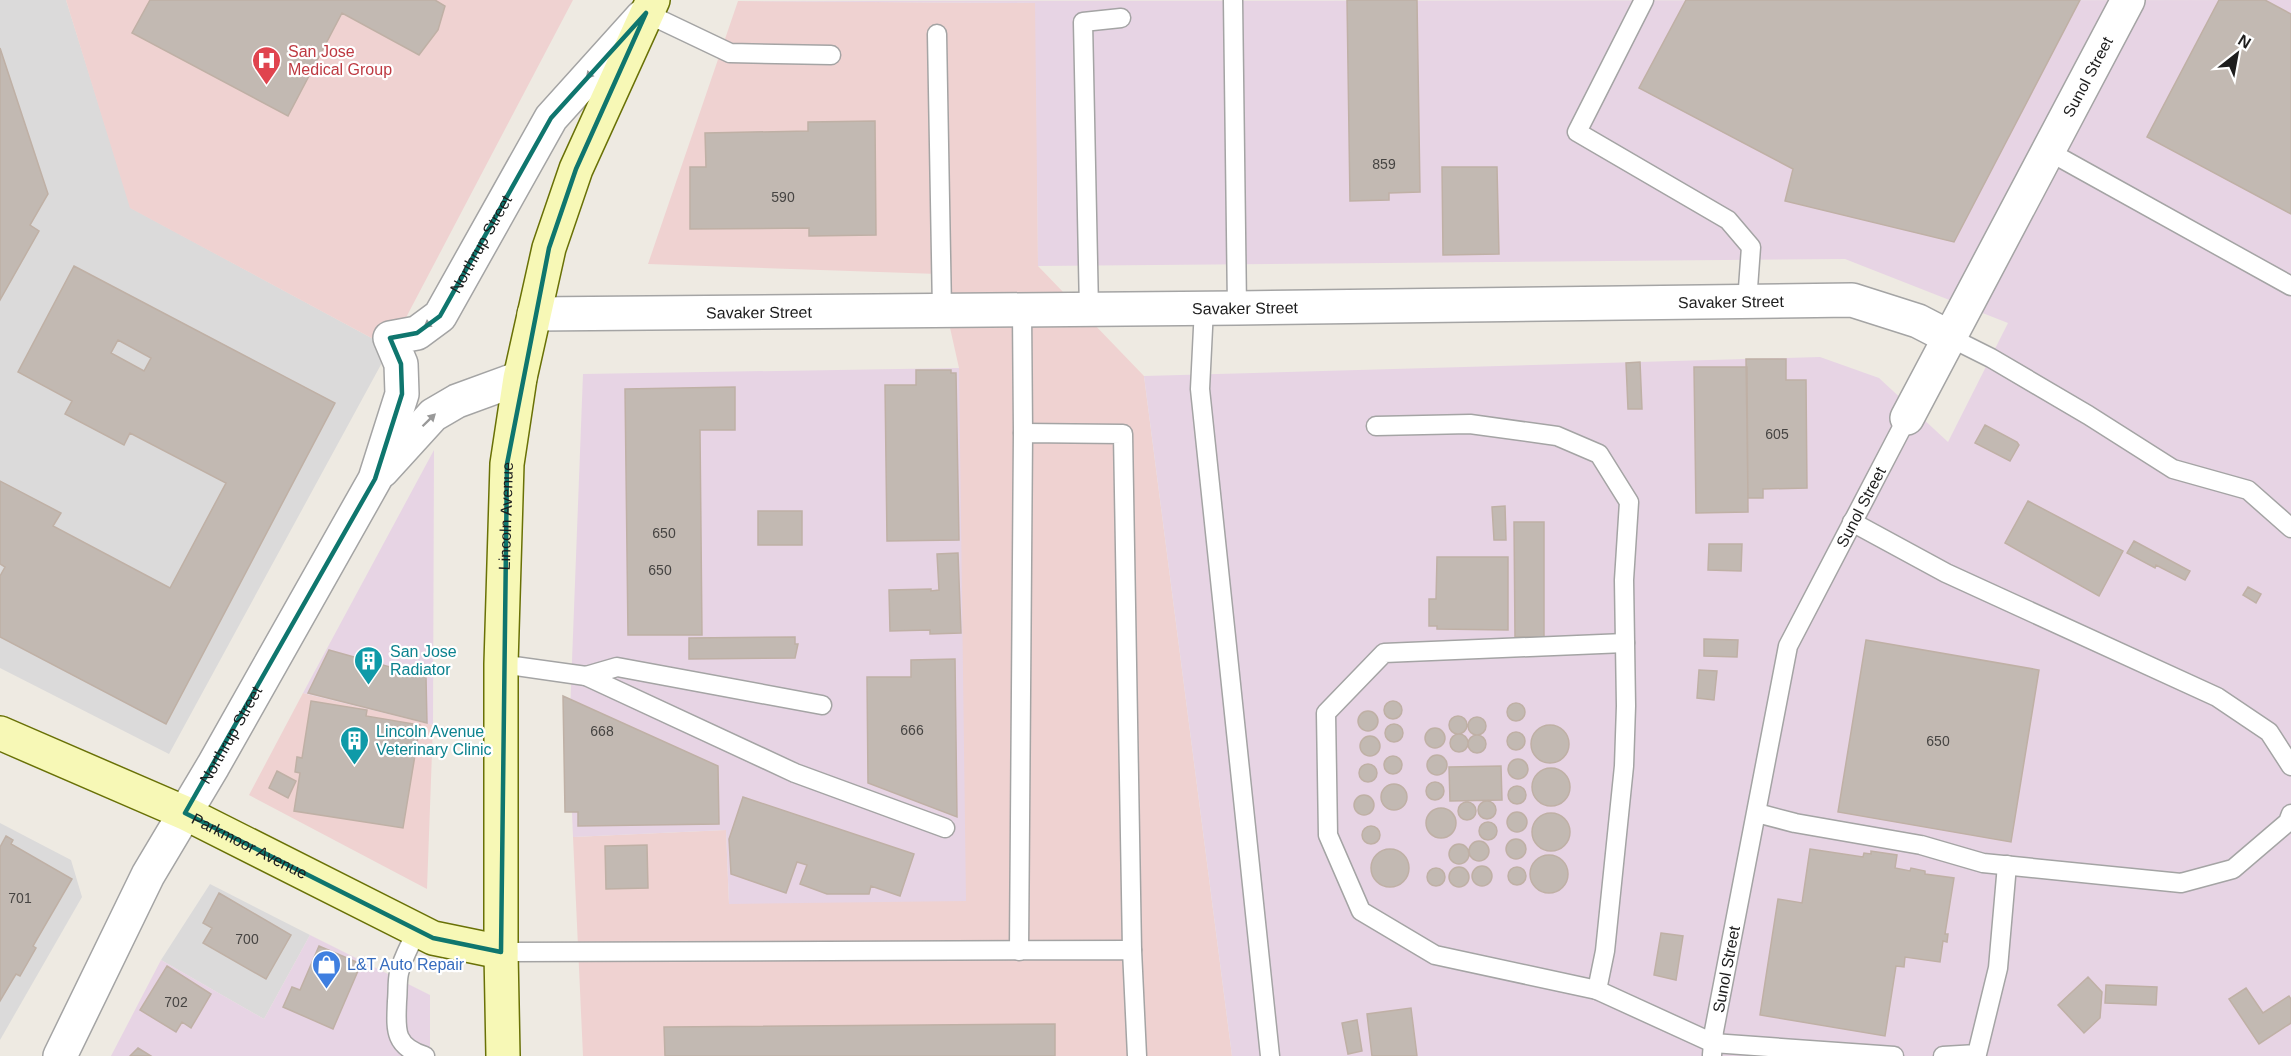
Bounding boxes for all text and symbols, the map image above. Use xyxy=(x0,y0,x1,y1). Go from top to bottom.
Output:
north arrow xyxy=(2207,24,2267,84)
text: N xyxy=(2235,31,2254,52)
street label: Sunol Street xyxy=(2059,33,2116,120)
place label: San Jose Medical Group xyxy=(288,43,392,78)
hospital icon: San Jose Medical Group xyxy=(251,44,283,86)
one-way arrow xyxy=(586,65,600,79)
house number: 859 xyxy=(1372,156,1396,172)
house number: 590 xyxy=(771,189,795,205)
street label: Northrup Street xyxy=(446,191,515,296)
street label: Savaker Street xyxy=(1678,292,1785,311)
street label: Savaker Street xyxy=(1192,299,1299,317)
street label: Savaker Street xyxy=(706,303,813,321)
one-way arrow xyxy=(423,316,438,328)
one-way arrow xyxy=(421,414,435,428)
house number: 605 xyxy=(1765,426,1789,442)
street label: Lincoln Avenue xyxy=(495,462,516,570)
street label: Sunol Street xyxy=(1833,463,1889,550)
house number: 650 xyxy=(652,525,676,541)
house number: 650 xyxy=(648,562,672,578)
place label: San Jose Radiator xyxy=(390,643,457,678)
building icon: San Jose Radiator xyxy=(353,644,385,686)
street label: Northrup Street xyxy=(196,682,265,787)
house number: 666 xyxy=(900,722,924,738)
place label: Lincoln Avenue Veterinary Clinic xyxy=(376,723,492,758)
house number: 668 xyxy=(590,723,614,739)
building icon: Lincoln Avenue Veterinary Clinic xyxy=(339,724,371,766)
house number: 650 xyxy=(1926,733,1950,749)
street label: Parkmoor Avenue xyxy=(189,809,310,882)
house number: 701 xyxy=(8,890,32,906)
street label: Sunol Street xyxy=(1709,924,1743,1014)
house number: 700 xyxy=(235,931,259,947)
shop icon: L&T Auto Repair xyxy=(310,948,342,990)
place label: L&T Auto Repair xyxy=(347,956,465,973)
house number: 702 xyxy=(164,994,188,1010)

